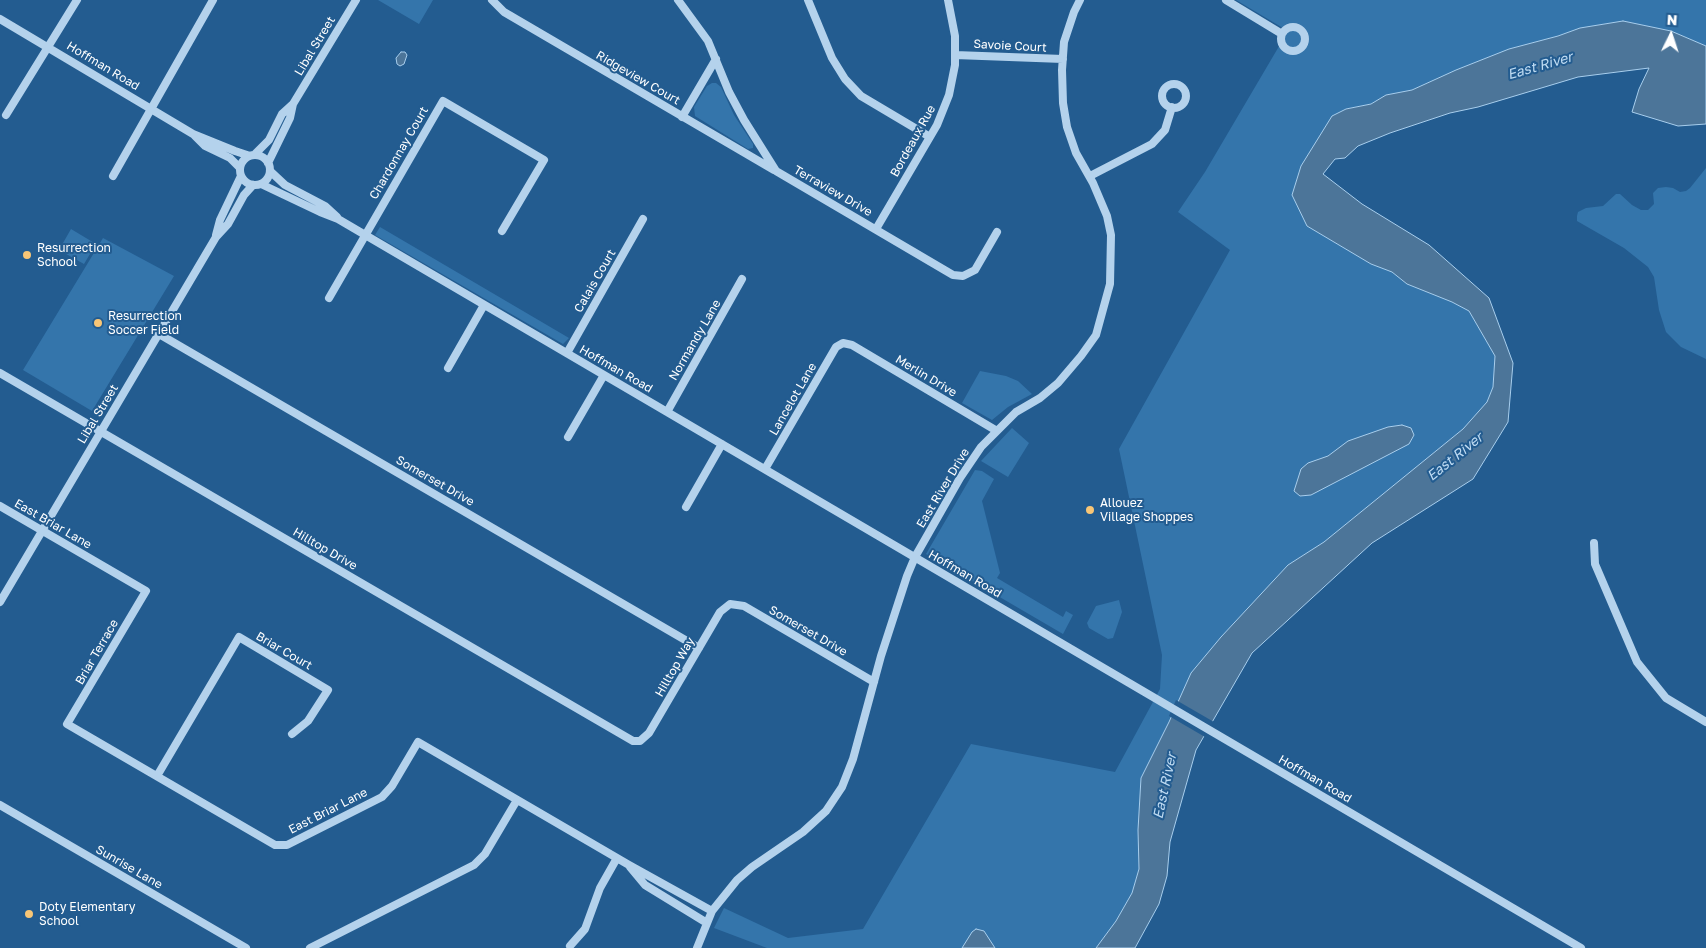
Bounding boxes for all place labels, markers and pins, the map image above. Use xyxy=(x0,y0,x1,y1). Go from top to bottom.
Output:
place label: Resurrection School xyxy=(37,241,111,269)
marker: Resurrection School xyxy=(21,249,33,261)
place label: Resurrection Soccer Field xyxy=(108,309,182,337)
marker: Resurrection Soccer Field xyxy=(92,317,104,329)
place label: Allouez Village Shoppes xyxy=(1100,496,1193,524)
marker: Allouez Village Shoppes xyxy=(1084,504,1096,516)
place label: Doty Elementary School xyxy=(39,900,136,928)
marker: Doty Elementary School xyxy=(23,908,35,920)

